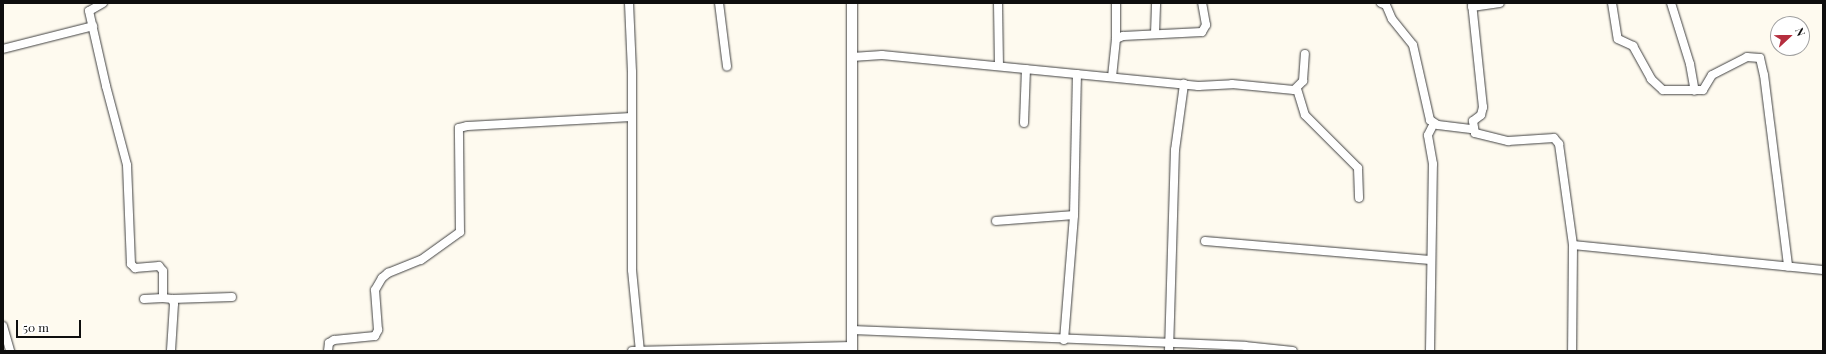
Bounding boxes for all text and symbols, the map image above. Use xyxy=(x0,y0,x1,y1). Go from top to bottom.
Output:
north arrow xyxy=(1770,16,1810,56)
text: N xyxy=(1792,25,1809,38)
scale bar xyxy=(18,312,83,338)
text: 50 m xyxy=(23,319,49,335)

